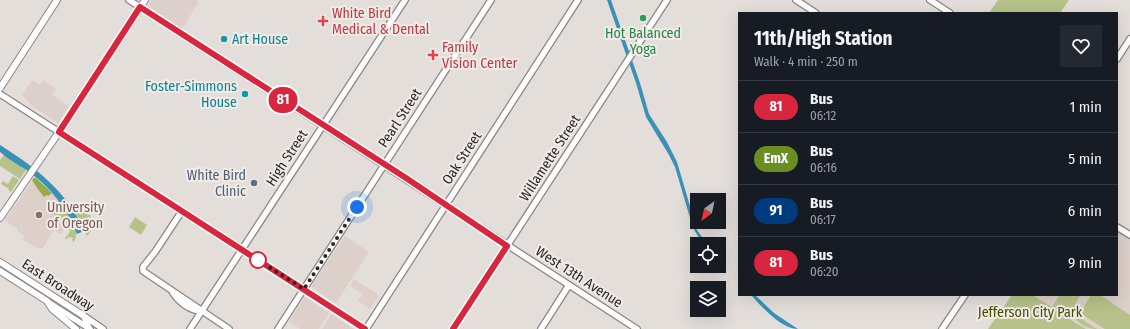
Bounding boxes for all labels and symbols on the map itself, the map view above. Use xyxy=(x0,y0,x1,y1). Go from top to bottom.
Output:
place label: White Bird Medical & Dental xyxy=(332,5,430,38)
marker: Hot Balanced Yoga xyxy=(638,13,648,23)
marker: White Bird Medical & Dental xyxy=(317,15,329,27)
place label: Hot Balanced Yoga xyxy=(605,25,681,58)
place label: Art House xyxy=(232,31,288,48)
marker: Art House xyxy=(219,34,229,44)
place label: Family Vision Center xyxy=(442,39,518,72)
marker: Family Vision Center xyxy=(427,49,439,61)
place label: Foster-Simmons House xyxy=(145,78,237,111)
street label: Pearl Street xyxy=(375,85,426,151)
line badge: 81 xyxy=(265,87,301,113)
marker: Foster-Simmons House xyxy=(240,89,250,99)
street label: Willamette Street xyxy=(516,111,584,204)
street label: High Street xyxy=(263,126,312,189)
street label: Oak Street xyxy=(439,128,486,188)
place label: White Bird Clinic xyxy=(187,167,246,200)
marker: White Bird Clinic xyxy=(249,178,259,188)
north arrow xyxy=(690,193,726,229)
your location xyxy=(347,197,367,217)
place label: University of Oregon xyxy=(47,199,105,232)
marker: University of Oregon xyxy=(34,210,44,220)
street label: West 13th Avenue xyxy=(532,243,626,311)
unlabelled marker xyxy=(249,251,267,269)
street label: East Broadway xyxy=(19,255,98,315)
park label: Jefferson City Park xyxy=(978,304,1083,321)

